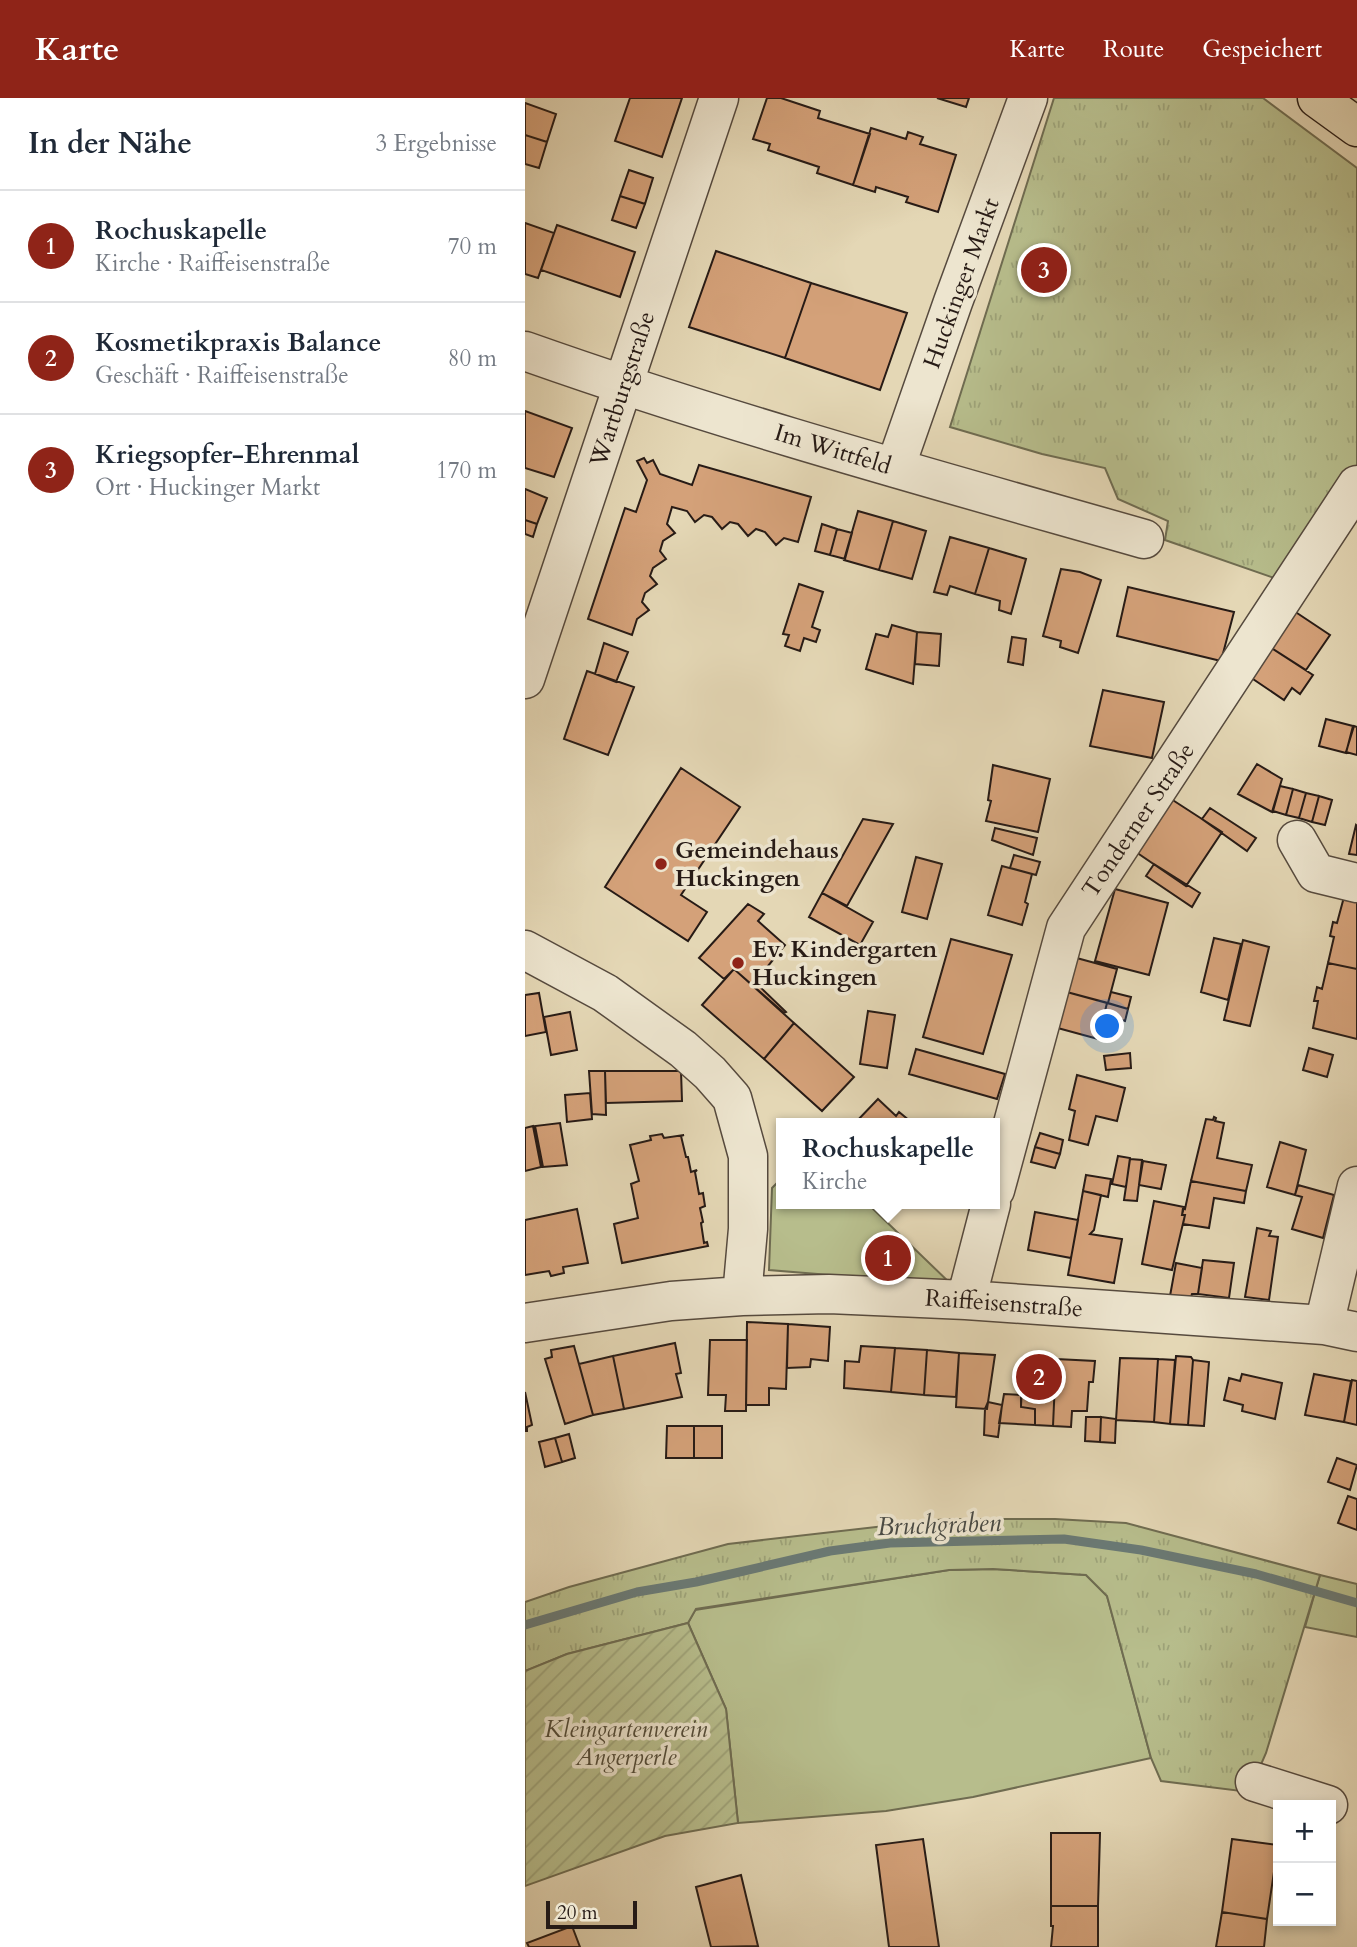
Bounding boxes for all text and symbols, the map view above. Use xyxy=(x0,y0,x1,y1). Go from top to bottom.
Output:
text: Karte xyxy=(35,27,119,72)
text: Karte xyxy=(1010,33,1065,66)
text: Route xyxy=(1103,33,1164,66)
text: Gespeichert xyxy=(1202,33,1322,66)
text: In der Nähe xyxy=(28,123,192,164)
text: 3 Ergebnisse xyxy=(375,128,497,159)
street label: Huckinger Markt xyxy=(915,193,1008,373)
text: Rochuskapelle xyxy=(95,213,267,248)
text: 1 xyxy=(45,231,57,262)
text: 70 m xyxy=(448,231,497,262)
pin: 3 xyxy=(1021,244,1067,296)
text: Kirche · Raiffeisenstraße xyxy=(95,248,330,279)
street label: Wartburgstraße xyxy=(582,307,663,472)
text: Kosmetikpraxis Balance xyxy=(95,325,381,360)
text: 2 xyxy=(45,343,57,374)
text: 80 m xyxy=(448,343,497,374)
text: Geschäft · Raiffeisenstraße xyxy=(95,360,349,391)
street label: Im Wittfeld xyxy=(770,416,895,483)
text: Kriegsopfer-Ehrenmal xyxy=(95,437,359,472)
text: 3 xyxy=(45,455,57,486)
text: 170 m xyxy=(436,455,497,486)
text: Ort · Huckinger Markt xyxy=(95,472,320,503)
street label: Tonderner Straße xyxy=(1074,736,1203,904)
place label: Gemeindehaus Huckingen xyxy=(675,834,839,895)
marker: Gemeindehaus Huckingen xyxy=(653,856,669,872)
place label: Ev. Kindergarten Huckingen xyxy=(752,933,938,994)
marker: Ev. Kindergarten Huckingen xyxy=(730,955,746,971)
your location xyxy=(1090,1009,1124,1043)
popup xyxy=(776,1118,1000,1209)
text: Rochuskapelle xyxy=(802,1131,974,1166)
text: Kirche xyxy=(802,1166,868,1197)
pin: 1 xyxy=(865,1232,911,1284)
street label: Raiffeisenstraße xyxy=(924,1282,1084,1325)
pin: 2 xyxy=(1016,1351,1062,1403)
water label: Bruchgraben xyxy=(876,1505,1002,1544)
park label: Kleingartenverein Angerperle xyxy=(545,1713,708,1774)
map controls xyxy=(1273,1800,1336,1926)
button: + xyxy=(1273,1800,1336,1863)
button: − xyxy=(1273,1863,1336,1926)
scale bar xyxy=(546,1898,637,1930)
text: 20 m xyxy=(557,1900,598,1926)

